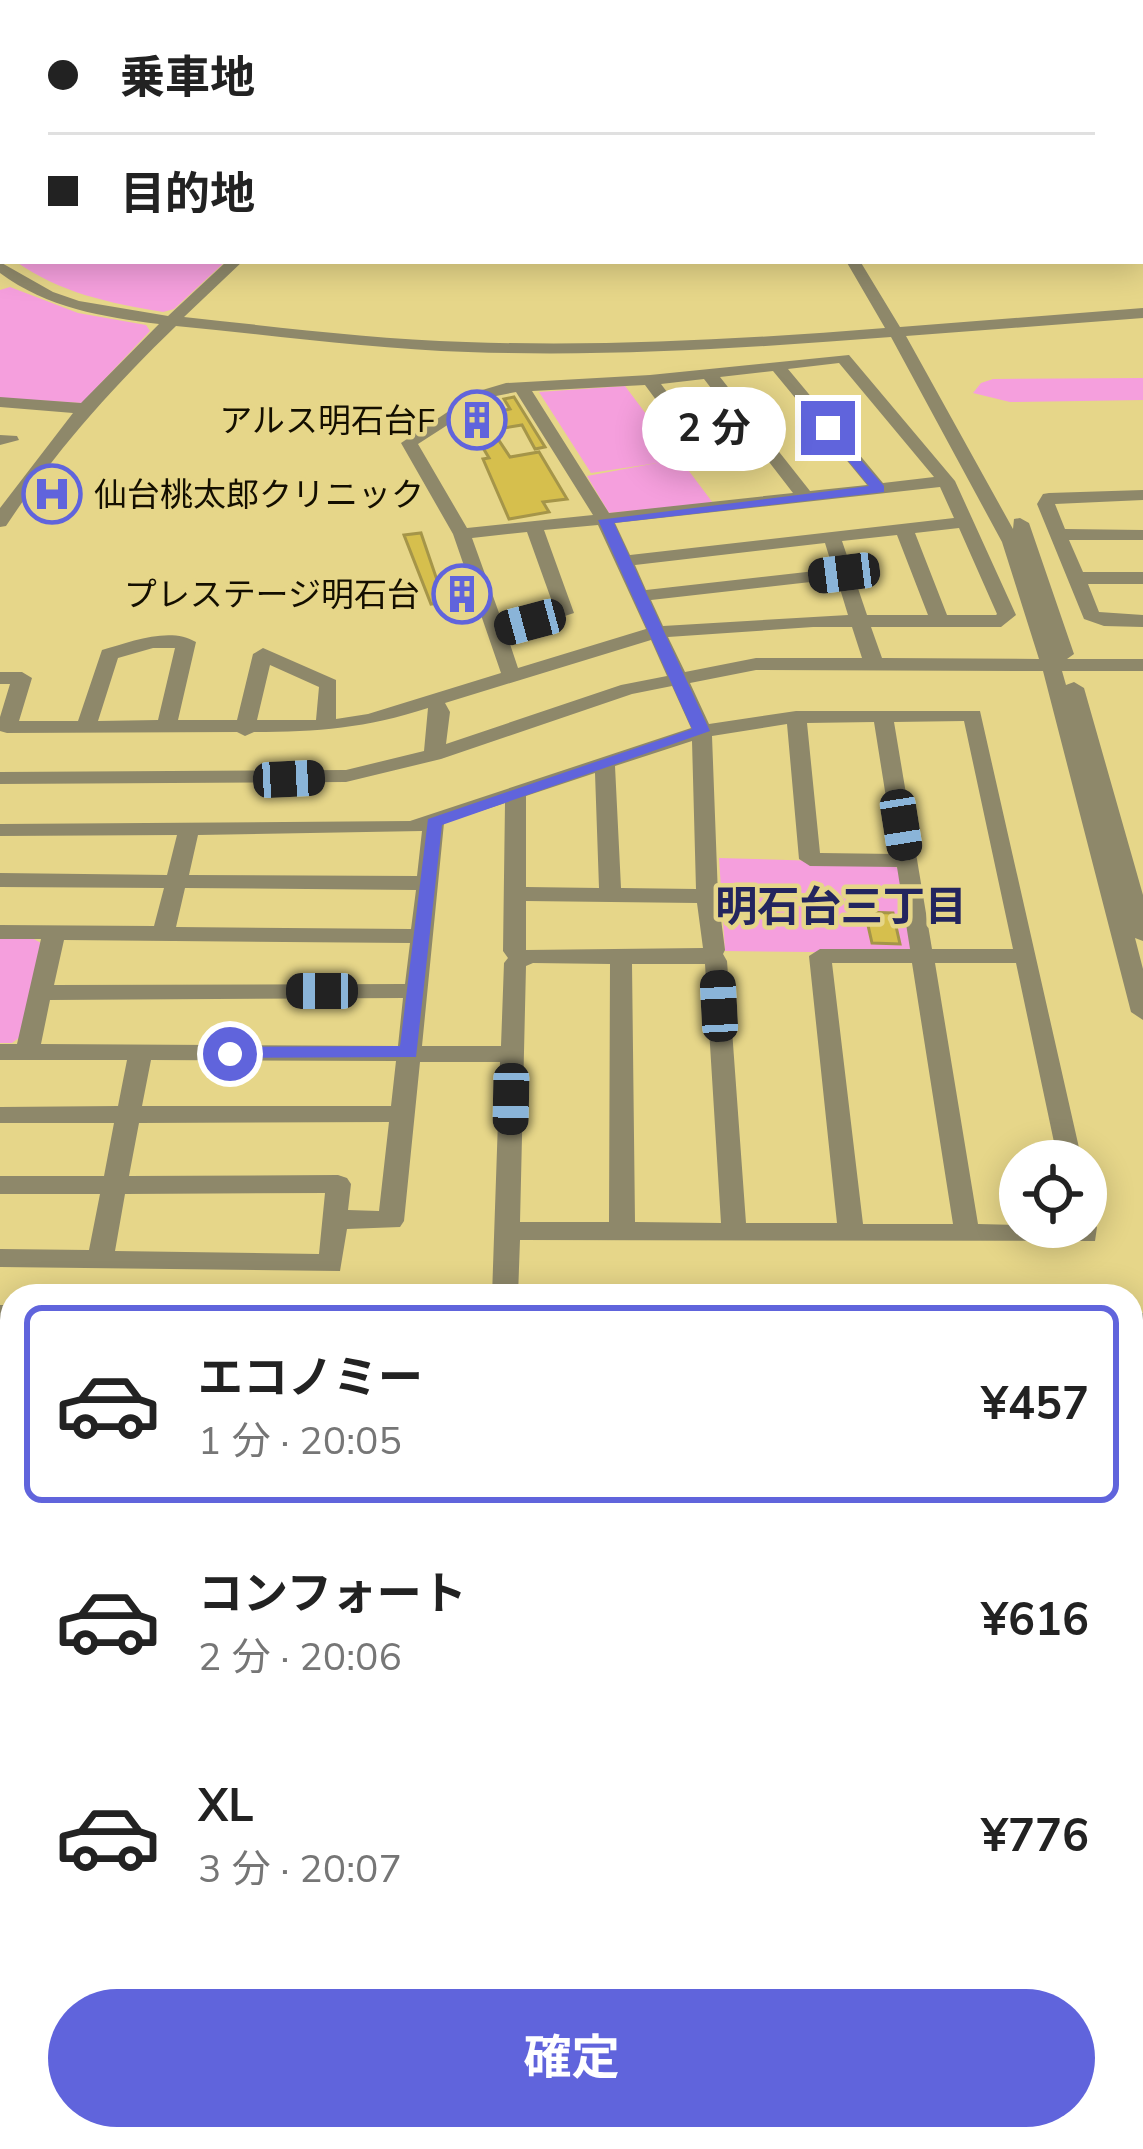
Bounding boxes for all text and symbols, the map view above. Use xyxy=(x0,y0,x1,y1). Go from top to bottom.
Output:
text: 乗車地 xyxy=(120,48,255,109)
text: 目的地 xyxy=(120,164,255,225)
callout: 2 分 xyxy=(642,386,786,470)
building icon: アルス明石台F xyxy=(446,389,508,451)
place label: アルス明石台F xyxy=(219,399,435,444)
route end xyxy=(801,401,855,455)
text: 2 分 xyxy=(678,402,750,455)
hospital icon: 仙台桃太郎クリニック xyxy=(21,463,83,525)
place label: 仙台桃太郎クリニック xyxy=(94,473,424,518)
car xyxy=(806,551,882,595)
building icon: プレステージ明石台 xyxy=(431,563,493,625)
place label: プレステージ明石台 xyxy=(124,573,420,618)
car xyxy=(491,595,569,649)
car xyxy=(252,759,326,799)
car xyxy=(878,787,924,863)
district label: 明石台三丁目 xyxy=(715,879,967,936)
car xyxy=(699,969,739,1043)
car xyxy=(286,973,358,1009)
route start xyxy=(203,1027,257,1081)
car xyxy=(492,1063,530,1135)
map controls xyxy=(999,1140,1107,1248)
button: locate xyxy=(999,1140,1107,1248)
text: エコノミー xyxy=(198,1348,423,1409)
icon: car xyxy=(54,1350,162,1458)
text: ¥457 xyxy=(981,1374,1089,1435)
text: 1 分 · 20:05 xyxy=(198,1415,402,1468)
text: コンフォート xyxy=(198,1564,467,1625)
icon: car xyxy=(54,1566,162,1674)
text: ¥616 xyxy=(981,1590,1089,1651)
text: 2 分 · 20:06 xyxy=(198,1631,402,1684)
text: XL xyxy=(198,1776,254,1837)
icon: car xyxy=(54,1782,162,1890)
text: ¥776 xyxy=(981,1806,1089,1867)
text: 3 分 · 20:07 xyxy=(198,1843,402,1896)
button: 確定 xyxy=(48,1989,1095,2127)

